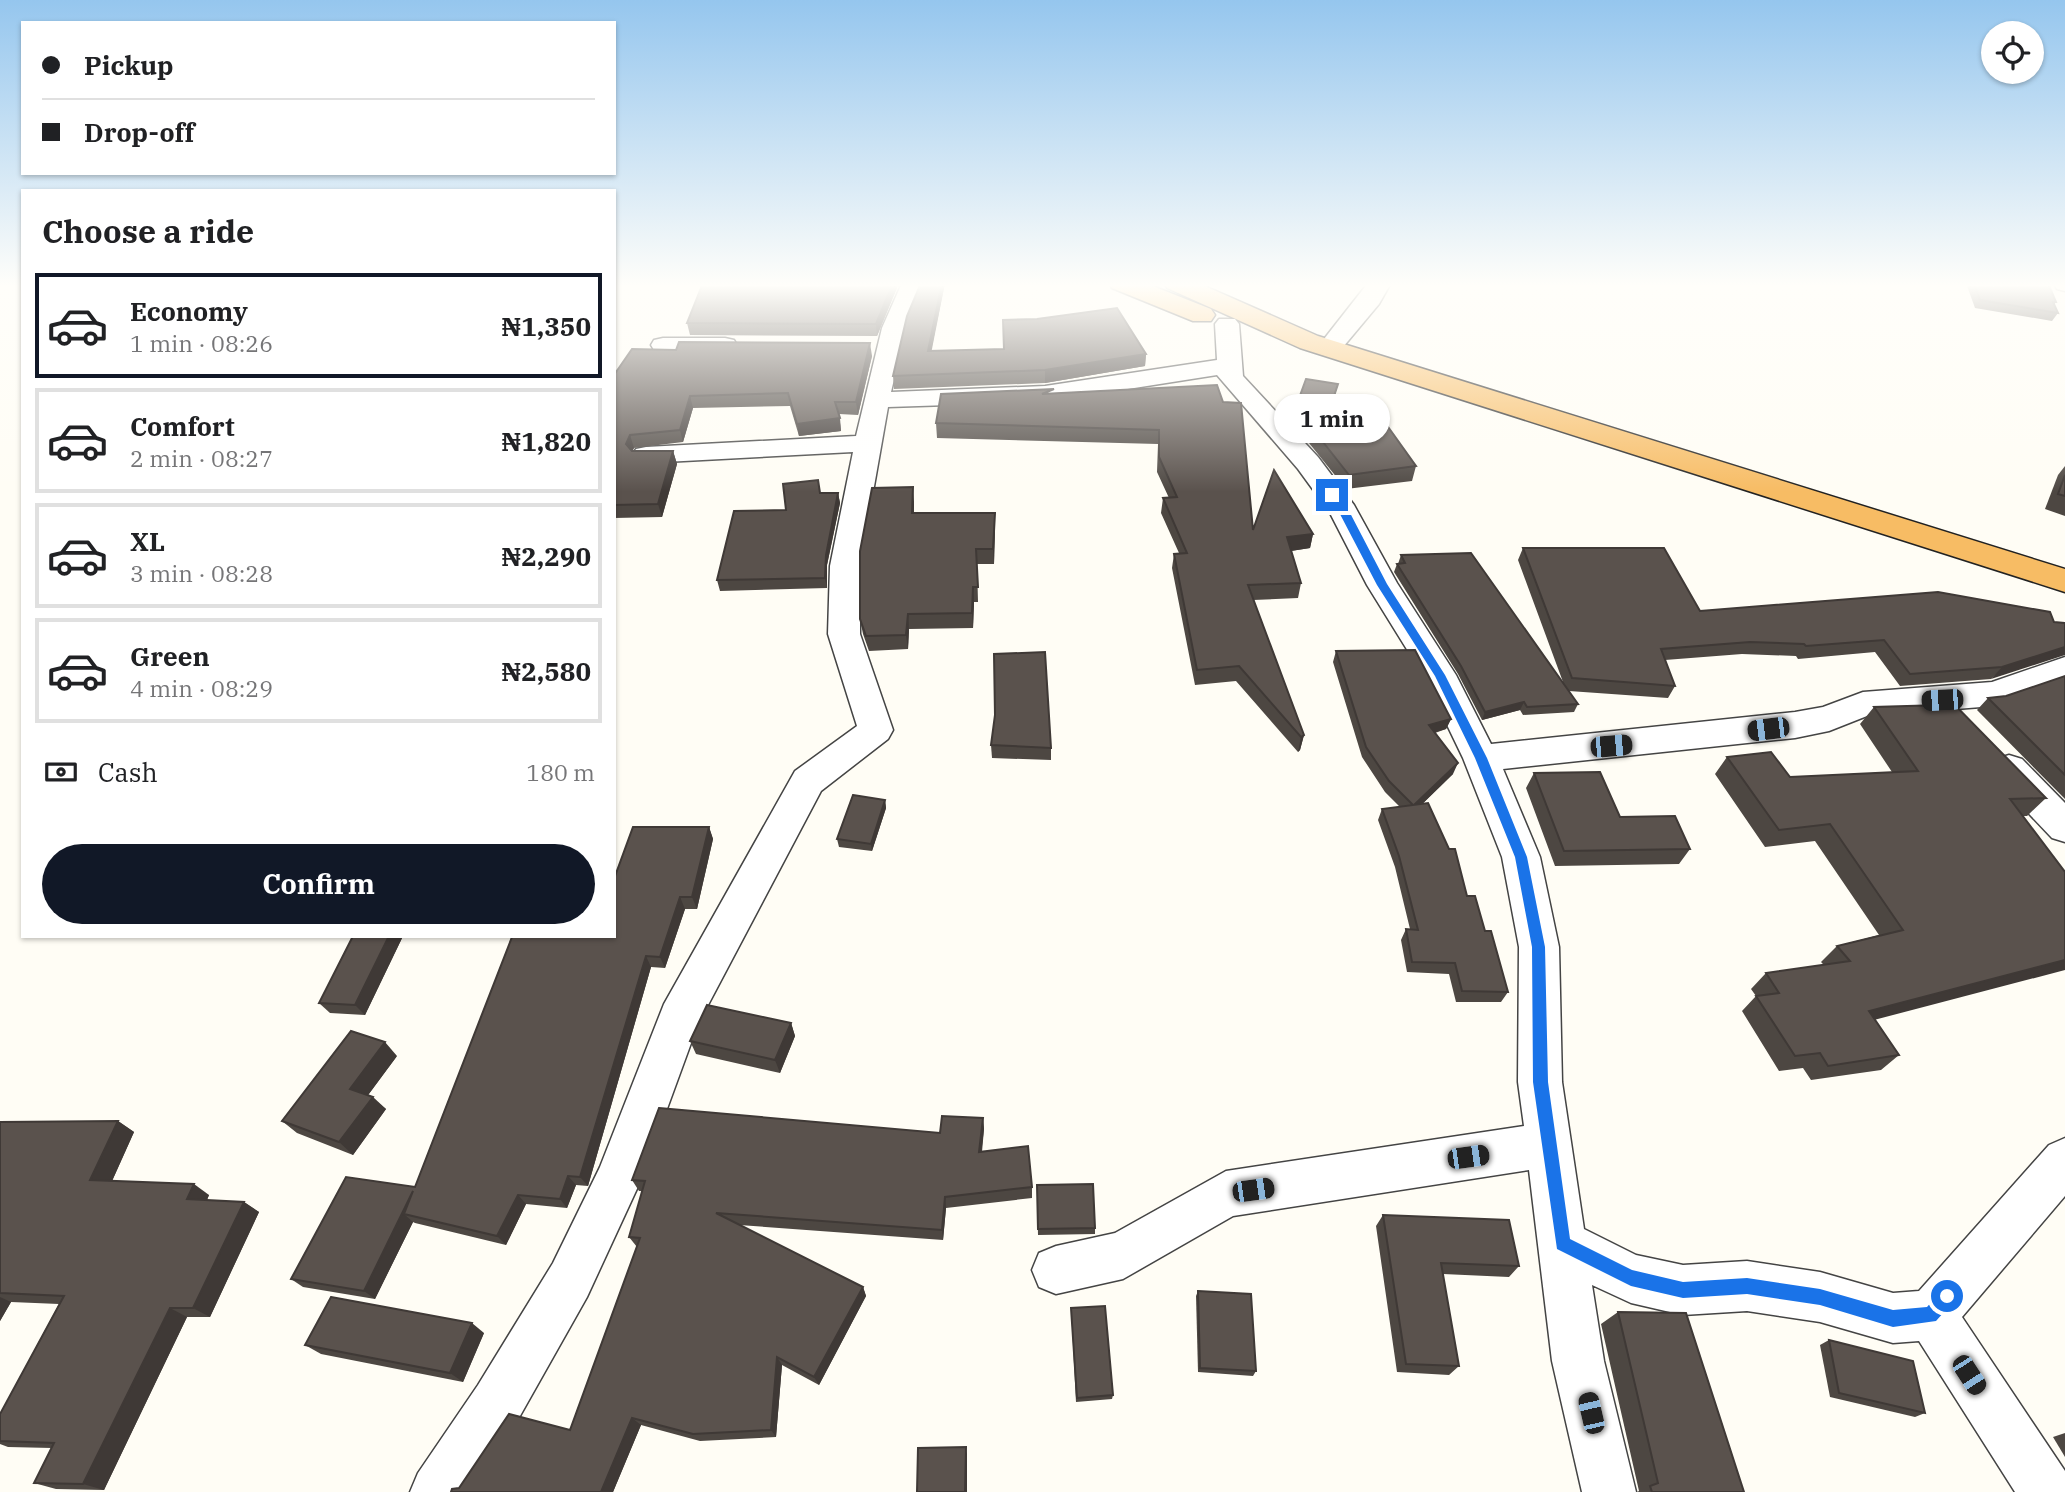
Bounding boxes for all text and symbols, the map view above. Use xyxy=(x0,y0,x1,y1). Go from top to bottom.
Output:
map controls xyxy=(1981,21,2044,84)
button: locate xyxy=(1981,21,2044,84)
text: Pickup xyxy=(84,48,174,82)
text: Drop-off xyxy=(84,115,195,149)
text: Choose a ride xyxy=(42,210,254,252)
icon: car xyxy=(46,294,109,357)
text: Economy xyxy=(130,294,248,328)
text: ₦1,350 xyxy=(501,309,591,343)
text: 1 min · 08:26 xyxy=(130,328,273,358)
callout: 1 min xyxy=(1274,393,1390,442)
text: 1 min xyxy=(1300,403,1364,433)
icon: car xyxy=(46,409,109,472)
text: Comfort xyxy=(130,409,235,443)
text: ₦1,820 xyxy=(501,424,591,458)
text: 2 min · 08:27 xyxy=(130,443,273,473)
route end xyxy=(1316,479,1348,511)
icon: car xyxy=(46,524,109,587)
text: XL xyxy=(130,524,165,558)
text: ₦2,290 xyxy=(501,539,591,573)
text: 3 min · 08:28 xyxy=(130,558,273,588)
icon: car xyxy=(46,639,109,702)
text: Green xyxy=(130,639,210,673)
text: ₦2,580 xyxy=(501,654,591,688)
text: 4 min · 08:29 xyxy=(130,673,273,703)
car xyxy=(1921,688,1964,712)
car xyxy=(1746,716,1791,742)
car xyxy=(1590,734,1633,758)
icon: cash xyxy=(42,753,80,791)
text: Cash xyxy=(98,755,158,789)
text: 180 m xyxy=(526,757,595,787)
button: Confirm xyxy=(42,844,595,924)
car xyxy=(1446,1144,1491,1170)
car xyxy=(1231,1177,1276,1203)
route start xyxy=(1931,1280,1963,1312)
car xyxy=(1949,1352,1990,1398)
car xyxy=(1577,1390,1606,1436)

